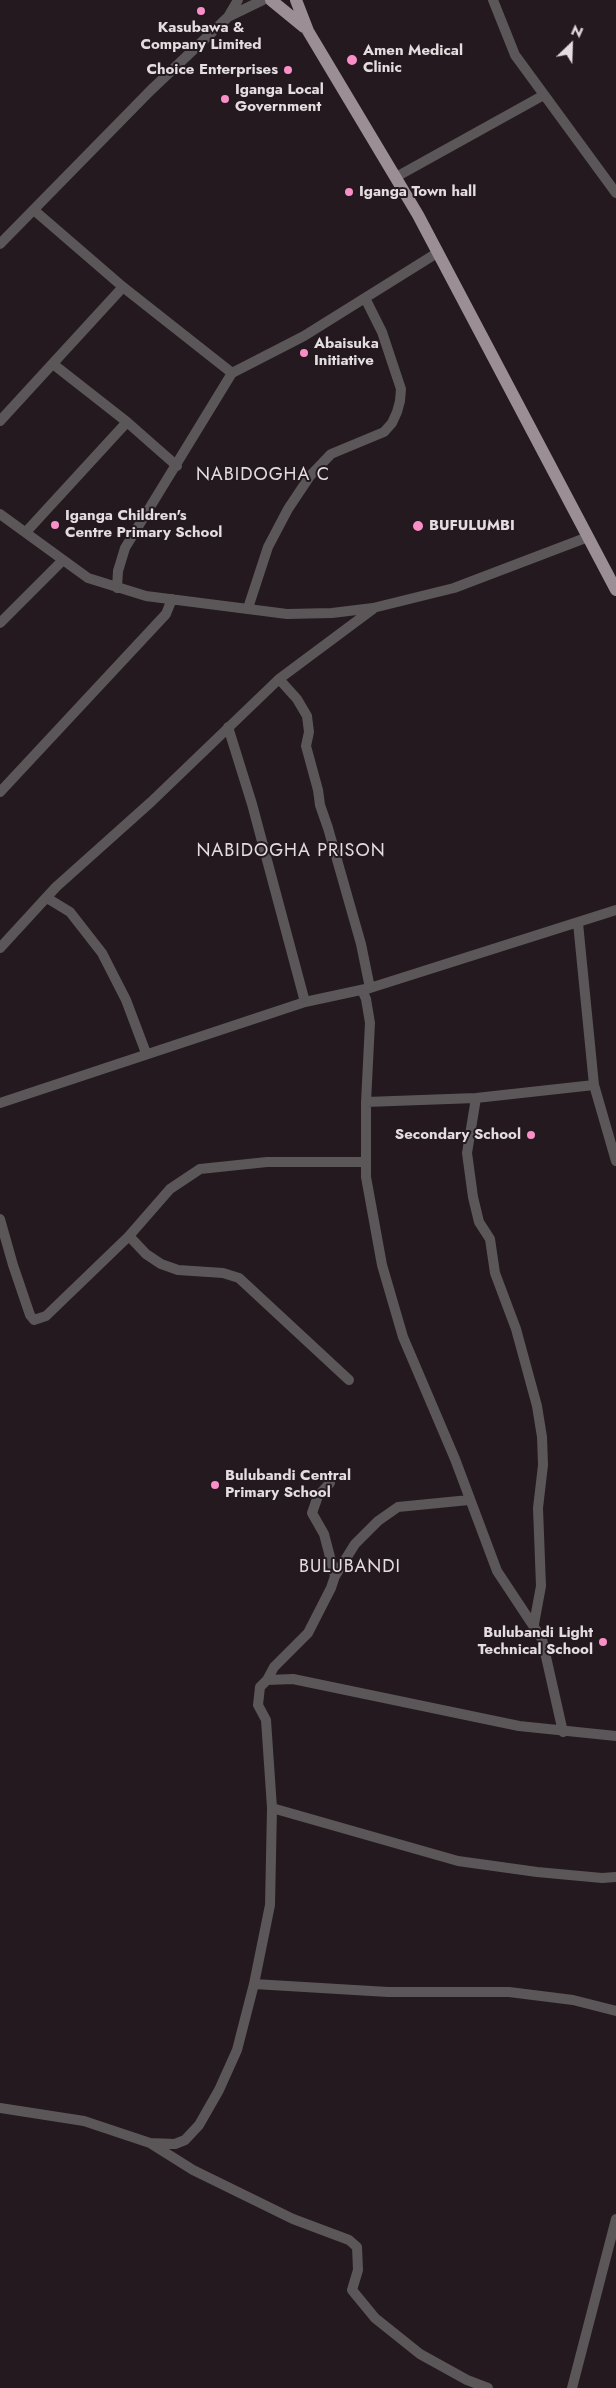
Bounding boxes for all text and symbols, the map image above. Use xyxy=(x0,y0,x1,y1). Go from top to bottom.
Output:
marker: Kasubawa & Company Limited xyxy=(195,5,207,17)
place label: Kasubawa & Company Limited xyxy=(141,19,261,54)
north arrow xyxy=(546,20,596,70)
text: N xyxy=(568,20,586,43)
place label: Amen Medical Clinic xyxy=(363,42,463,77)
marker: Amen Medical Clinic xyxy=(345,53,359,67)
place label: Choice Enterprises xyxy=(146,61,278,79)
marker: Choice Enterprises xyxy=(282,64,294,76)
place label: Iganga Local Government xyxy=(235,81,324,116)
marker: Iganga Local Government xyxy=(219,93,231,105)
place label: Iganga Town hall xyxy=(359,183,476,201)
marker: Iganga Town hall xyxy=(343,186,355,198)
place label: Abaisuka Initiative xyxy=(314,335,379,370)
marker: Abaisuka Initiative xyxy=(298,347,310,359)
district label: NABIDOGHA C xyxy=(195,465,331,487)
place label: Iganga Children's Centre Primary School xyxy=(65,507,222,542)
place label: BUFULUMBI xyxy=(429,517,515,535)
marker: Iganga Children's Centre Primary School xyxy=(49,519,61,531)
marker: BUFULUMBI xyxy=(411,519,425,533)
district label: NABIDOGHA PRISON xyxy=(194,841,388,863)
place label: Secondary School xyxy=(395,1126,521,1144)
marker: Secondary School xyxy=(525,1129,537,1141)
place label: Bulubandi Central Primary School xyxy=(225,1467,351,1502)
marker: Bulubandi Central Primary School xyxy=(209,1479,221,1491)
district label: BULUBANDI xyxy=(298,1557,402,1579)
place label: Bulubandi Light Technical School xyxy=(478,1624,593,1659)
marker: Bulubandi Light Technical School xyxy=(597,1636,609,1648)

